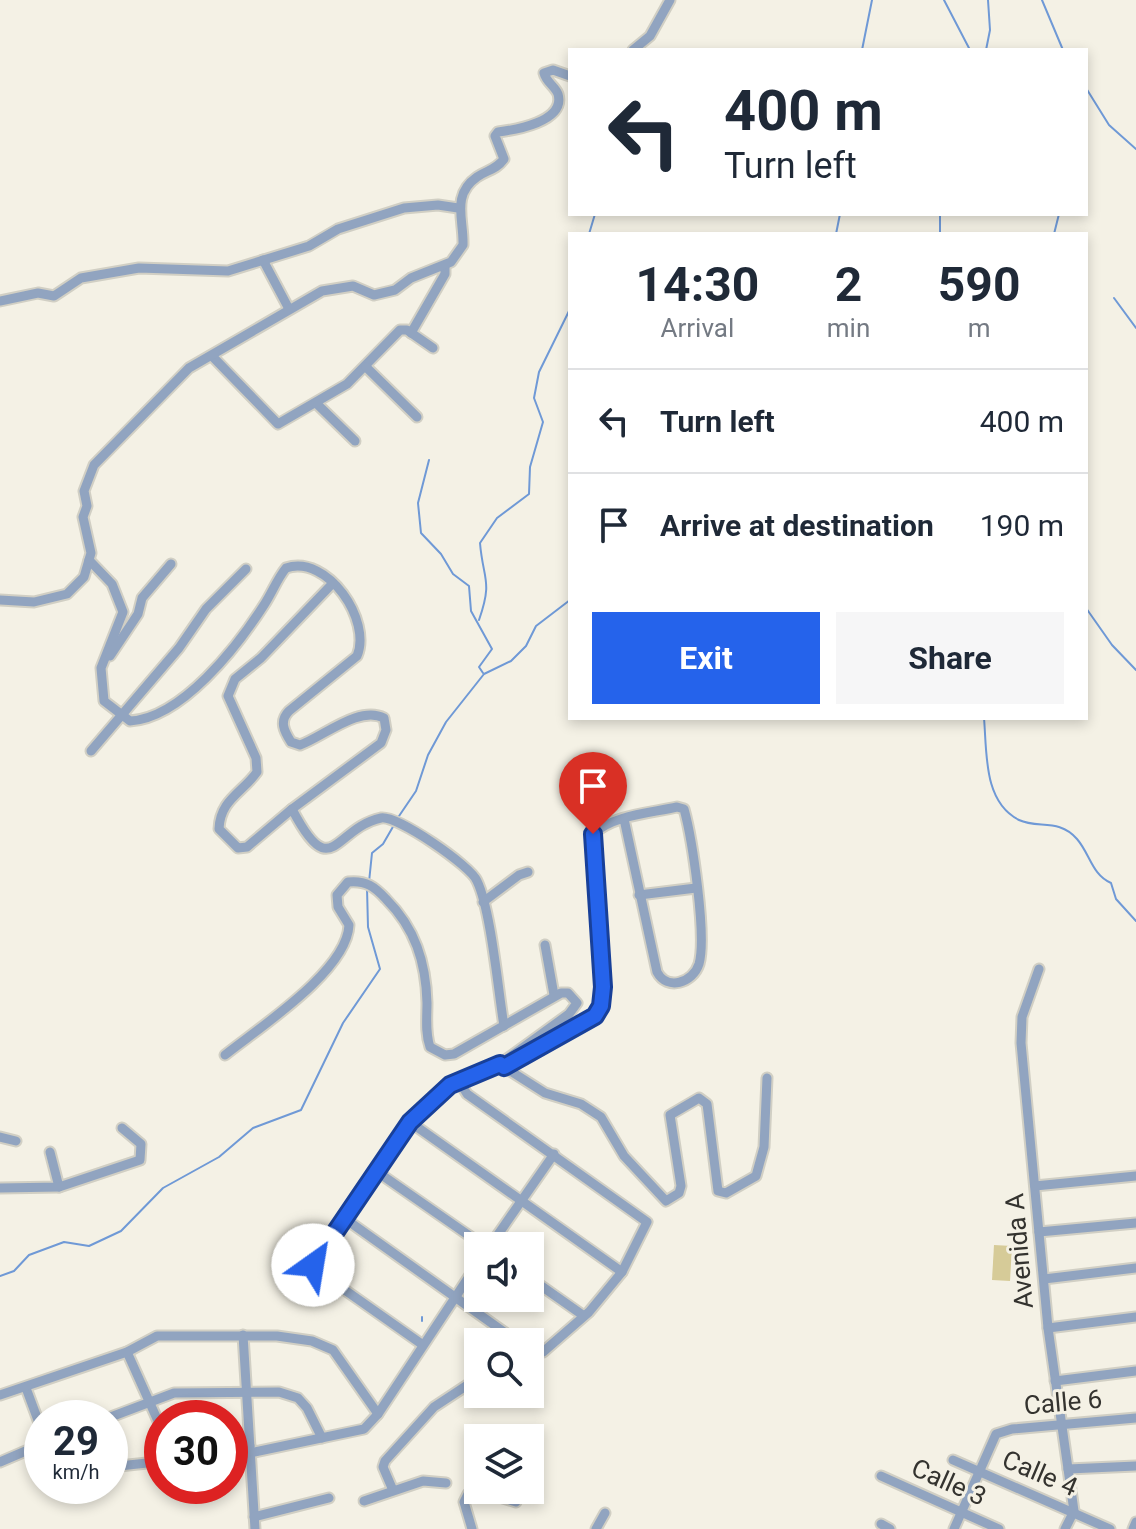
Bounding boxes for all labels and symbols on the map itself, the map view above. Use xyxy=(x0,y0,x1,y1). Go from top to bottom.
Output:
pin xyxy=(559,752,627,834)
street label: Avenida A xyxy=(999,1192,1039,1310)
position arrow xyxy=(271,1223,355,1307)
street label: Calle 6 xyxy=(1023,1384,1103,1420)
speed limit sign: 30 xyxy=(144,1400,248,1504)
street label: Calle 4 xyxy=(998,1444,1082,1502)
street label: Calle 3 xyxy=(907,1452,991,1512)

